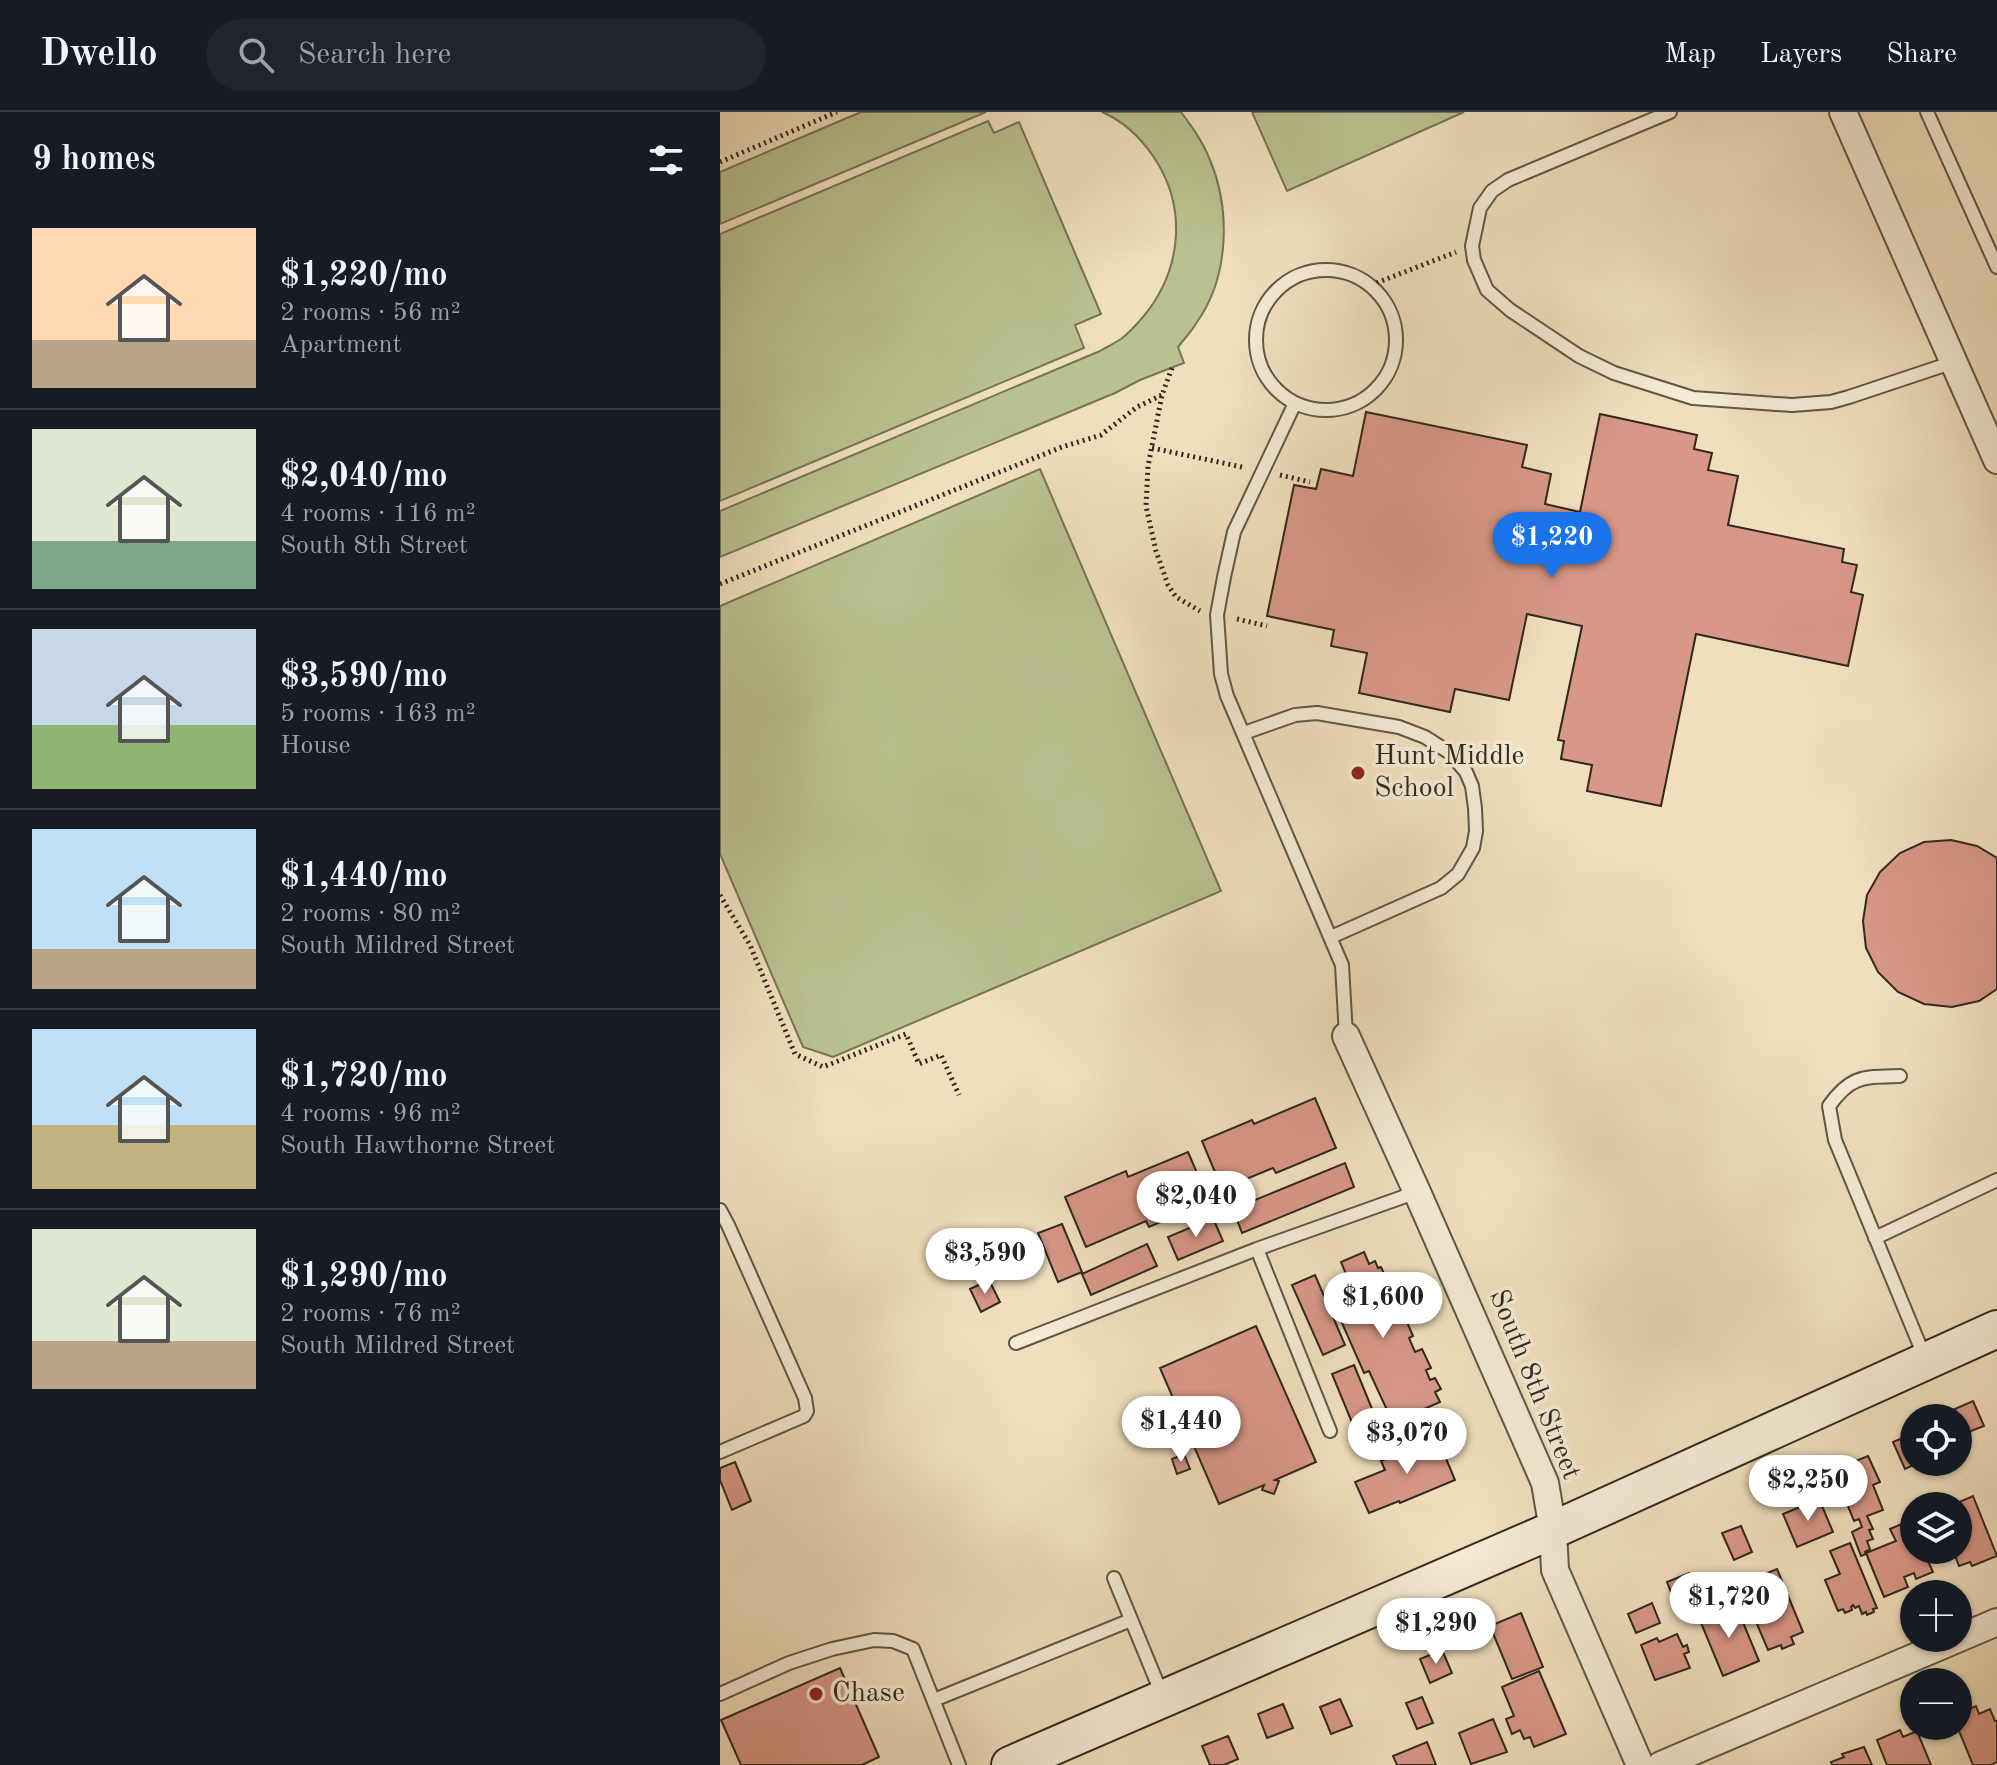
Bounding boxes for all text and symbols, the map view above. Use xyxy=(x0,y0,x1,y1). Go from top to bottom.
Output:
search box xyxy=(206,19,766,91)
icon: search xyxy=(234,33,278,77)
text: Dwello xyxy=(40,36,158,74)
text: Search here xyxy=(298,40,451,70)
text: Map xyxy=(1664,41,1716,69)
text: Layers xyxy=(1760,41,1842,69)
text: Share xyxy=(1886,41,1957,69)
icon: filters xyxy=(644,138,688,182)
text: 9 homes xyxy=(32,143,155,177)
text: $1,220/mo xyxy=(280,259,448,293)
icon: home xyxy=(96,260,192,356)
text: 2 rooms · 56 m² xyxy=(280,300,461,326)
text: Apartment xyxy=(280,332,402,358)
text: $2,040/mo xyxy=(280,460,448,494)
icon: home xyxy=(96,461,192,557)
text: 4 rooms · 116 m² xyxy=(280,501,476,527)
pin: $1,220 xyxy=(1487,512,1617,580)
text: $1,220 xyxy=(1511,525,1593,551)
text: South 8th Street xyxy=(280,533,468,559)
text: $3,590/mo xyxy=(280,660,448,694)
icon: home xyxy=(96,661,192,757)
text: 5 rooms · 163 m² xyxy=(280,701,476,727)
text: House xyxy=(280,733,351,759)
place label: Hunt Middle School xyxy=(1374,743,1524,803)
marker: Hunt Middle School xyxy=(1349,764,1367,782)
text: $1,440/mo xyxy=(280,860,448,894)
icon: home xyxy=(96,861,192,957)
text: 2 rooms · 80 m² xyxy=(280,901,461,927)
text: South Mildred Street xyxy=(280,933,515,959)
text: $1,720/mo xyxy=(280,1060,448,1094)
icon: home xyxy=(96,1061,192,1157)
text: 4 rooms · 96 m² xyxy=(280,1101,461,1127)
text: South Hawthorne Street xyxy=(280,1133,555,1159)
pin: $2,040 xyxy=(1131,1171,1261,1239)
text: $2,040 xyxy=(1155,1184,1237,1210)
pin: $3,590 xyxy=(920,1228,1050,1296)
text: $3,590 xyxy=(944,1241,1026,1267)
text: $1,290/mo xyxy=(280,1260,448,1294)
icon: home xyxy=(96,1261,192,1357)
pin: $1,600 xyxy=(1318,1272,1448,1340)
text: $1,600 xyxy=(1342,1285,1424,1311)
street label: South 8th Street xyxy=(1483,1286,1585,1484)
text: 2 rooms · 76 m² xyxy=(280,1301,461,1327)
text: South Mildred Street xyxy=(280,1333,515,1359)
pin: $1,440 xyxy=(1116,1396,1246,1464)
map controls xyxy=(1900,1404,1972,1740)
button: locate xyxy=(1900,1404,1972,1476)
pin: $3,070 xyxy=(1342,1408,1472,1476)
text: $1,440 xyxy=(1140,1409,1222,1435)
text: $3,070 xyxy=(1366,1421,1448,1447)
pin: $2,250 xyxy=(1743,1455,1873,1523)
text: $2,250 xyxy=(1767,1468,1849,1494)
button: layers xyxy=(1900,1492,1972,1564)
pin: $1,720 xyxy=(1664,1572,1794,1640)
button: + xyxy=(1900,1580,1972,1652)
text: $1,720 xyxy=(1688,1585,1770,1611)
pin: $1,290 xyxy=(1371,1598,1501,1666)
text: $1,290 xyxy=(1395,1611,1477,1637)
button: − xyxy=(1900,1668,1972,1740)
place label: Chase xyxy=(832,1680,905,1708)
marker: Chase xyxy=(807,1685,825,1703)

